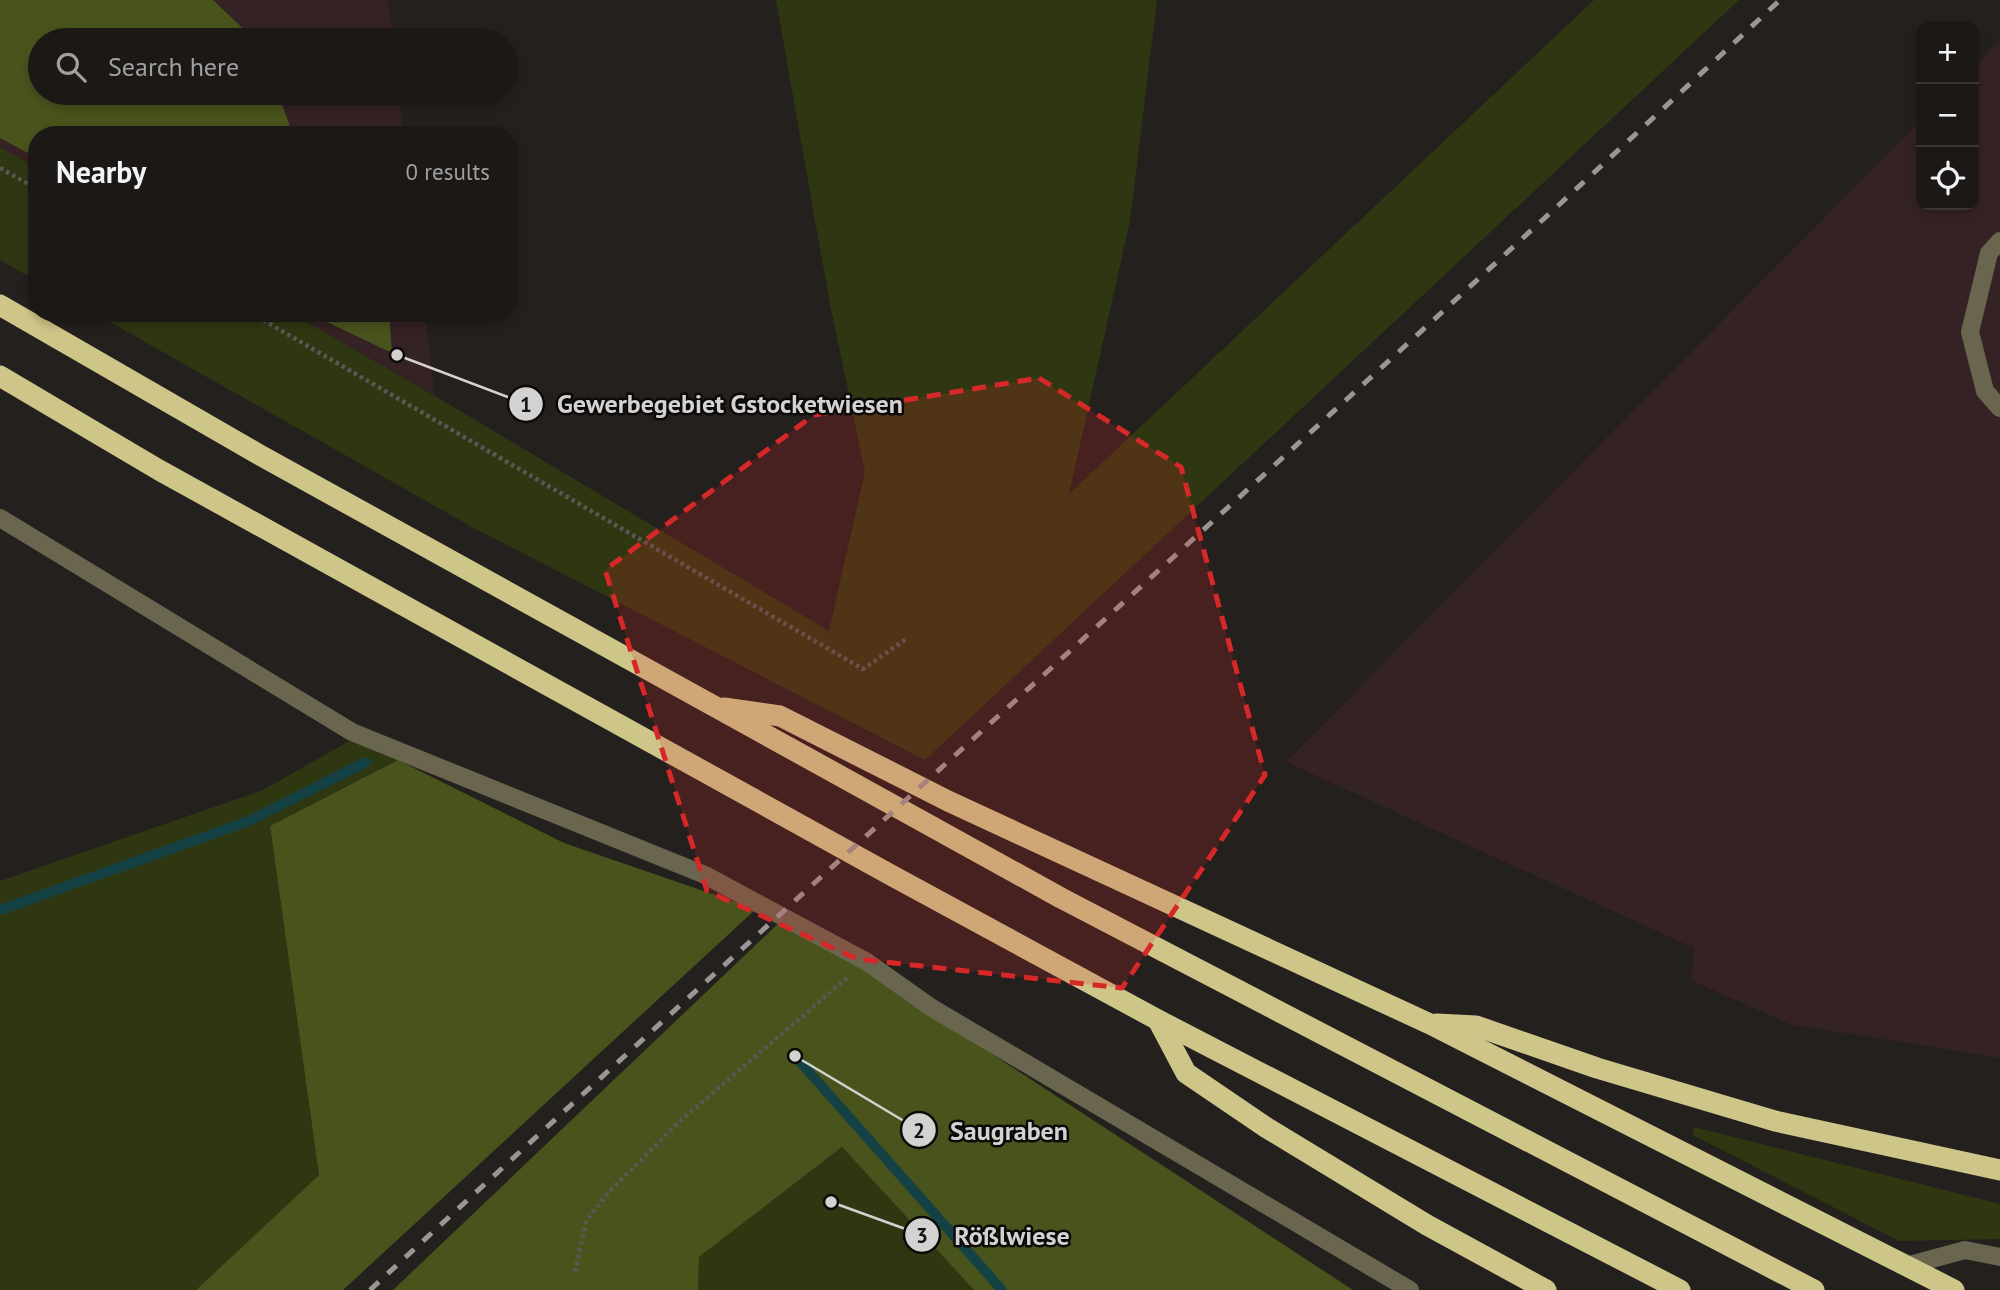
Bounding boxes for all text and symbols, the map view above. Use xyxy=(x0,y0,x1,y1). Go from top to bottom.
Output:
map controls xyxy=(1916,21,1979,210)
button: + xyxy=(1916,21,1979,84)
search box xyxy=(28,28,518,105)
icon: search xyxy=(52,48,90,86)
text: Search here xyxy=(108,50,239,83)
button: − xyxy=(1916,84,1979,147)
button: locate xyxy=(1916,147,1979,210)
text: Nearby xyxy=(56,152,146,191)
text: 0 results xyxy=(406,157,490,186)
callout: Gewerbegebiet Gstocketwiesen xyxy=(508,381,918,428)
text: Gewerbegebiet Gstocketwiesen xyxy=(557,387,903,420)
text: 1 xyxy=(520,391,532,418)
callout: Saugraben xyxy=(901,1107,1082,1154)
text: Saugraben xyxy=(950,1114,1068,1147)
text: 2 xyxy=(913,1117,925,1144)
callout: Rößlwiese xyxy=(905,1212,1083,1259)
text: Rößlwiese xyxy=(954,1219,1070,1252)
text: 3 xyxy=(916,1222,928,1249)

